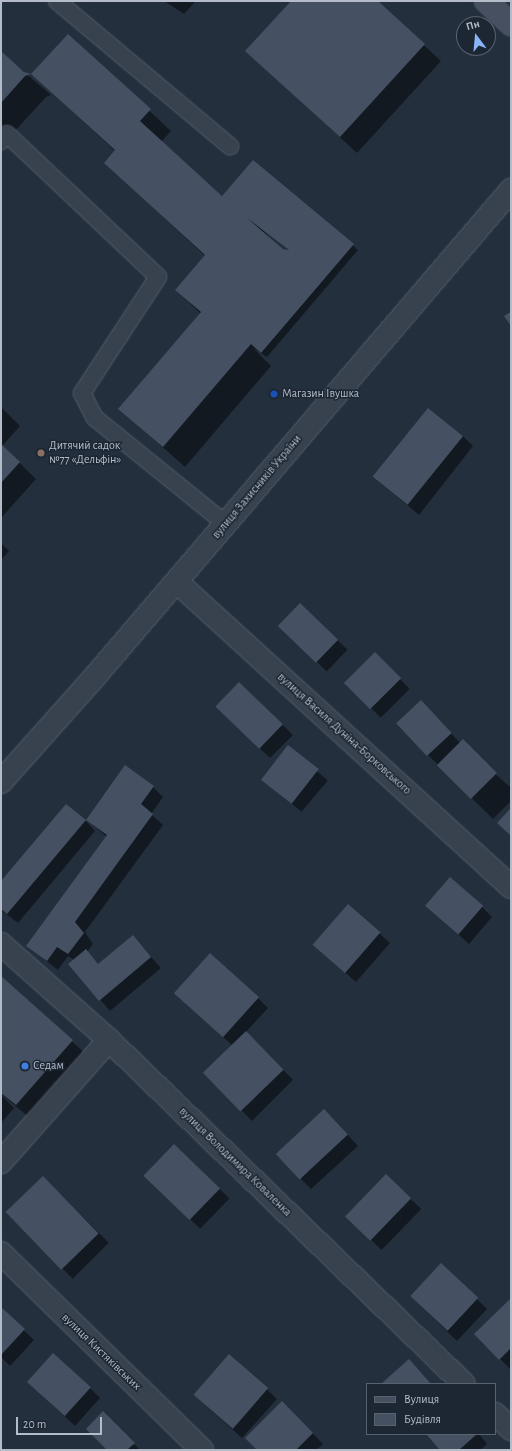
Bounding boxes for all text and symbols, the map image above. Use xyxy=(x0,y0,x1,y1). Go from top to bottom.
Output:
north arrow xyxy=(456,16,496,56)
text: Пн xyxy=(465,18,481,32)
place label: Магазин Івушка xyxy=(282,387,359,401)
marker: Магазин Івушка xyxy=(269,389,279,399)
street label: вулиця Захисників України xyxy=(209,432,305,542)
place label: Дитячий садок №77 «Дельфін» xyxy=(49,439,121,467)
marker: Дитячий садок №77 «Дельфін» xyxy=(36,448,46,458)
street label: вулиця Василя Дуніна-Борковського xyxy=(274,670,414,798)
place label: Седам xyxy=(33,1059,64,1073)
marker: Седам xyxy=(20,1061,30,1071)
street label: вулиця Володимира Коваленка xyxy=(176,1104,294,1220)
street label: вулиця Кистяківських xyxy=(58,1310,144,1394)
legend xyxy=(366,1383,496,1435)
text: Вулиця xyxy=(404,1393,439,1405)
scale bar xyxy=(18,1409,104,1435)
text: Будівля xyxy=(404,1413,441,1425)
text: 20 m xyxy=(23,1418,46,1430)

